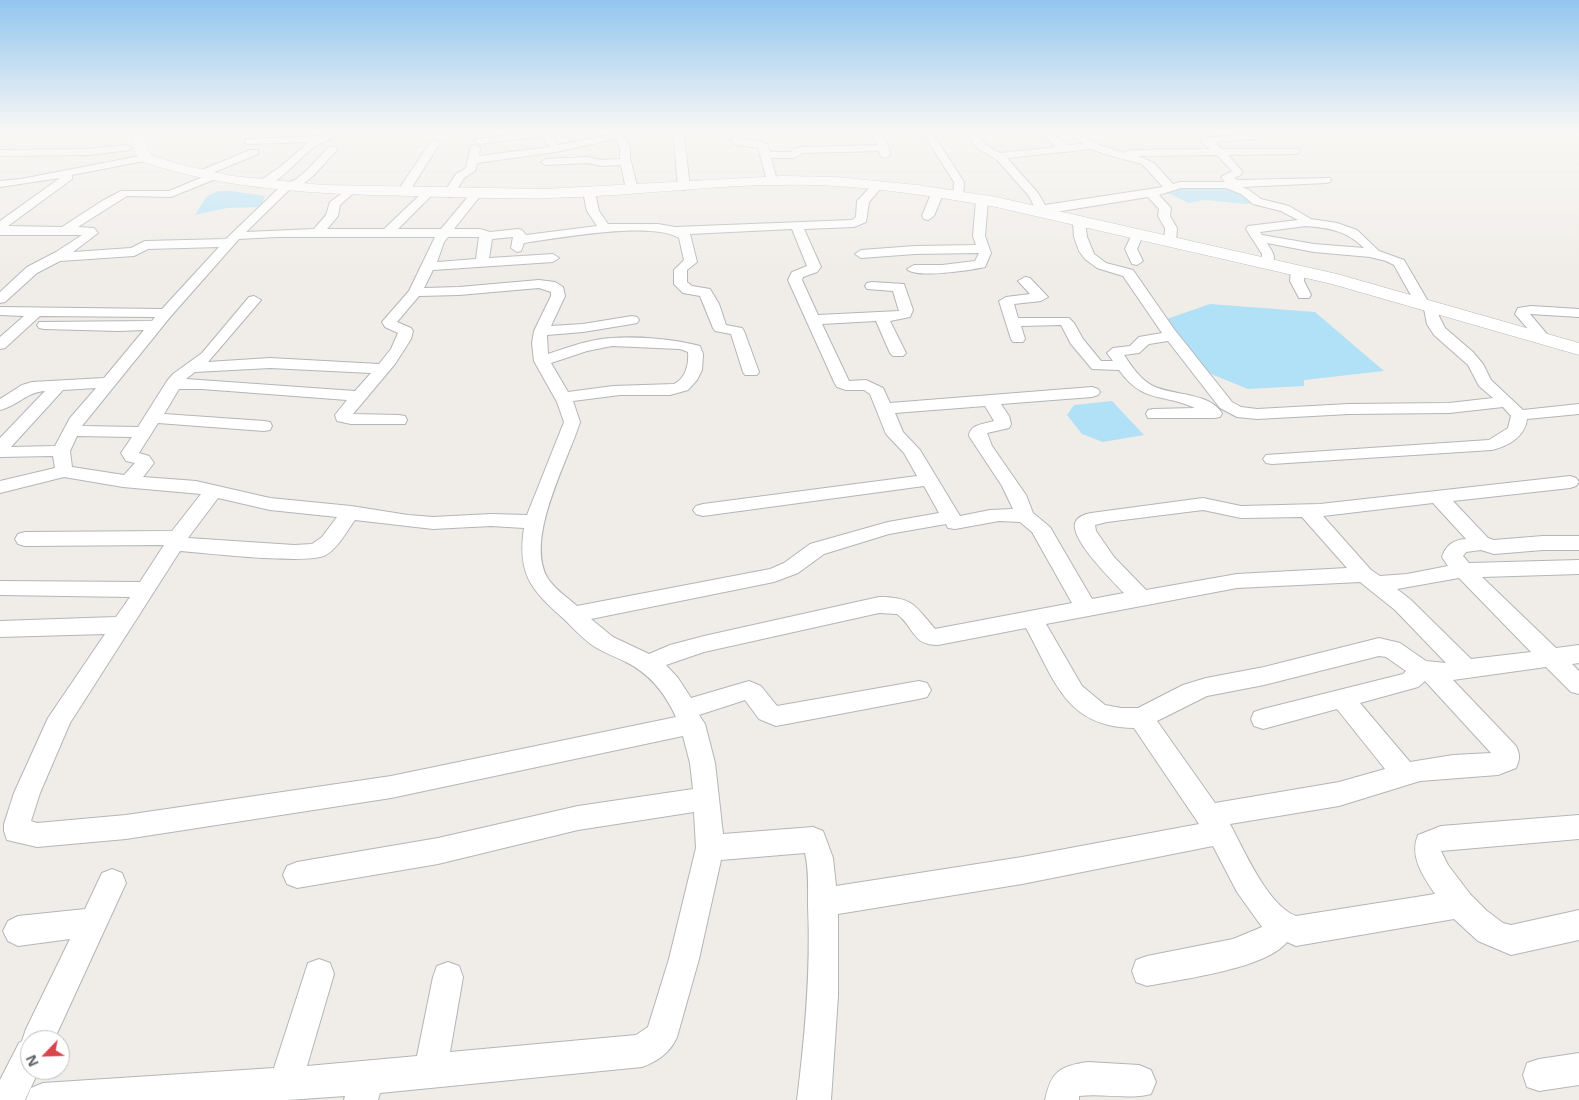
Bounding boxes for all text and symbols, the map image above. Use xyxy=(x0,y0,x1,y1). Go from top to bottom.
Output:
north arrow xyxy=(20,1030,70,1080)
text: N xyxy=(21,1052,43,1070)

